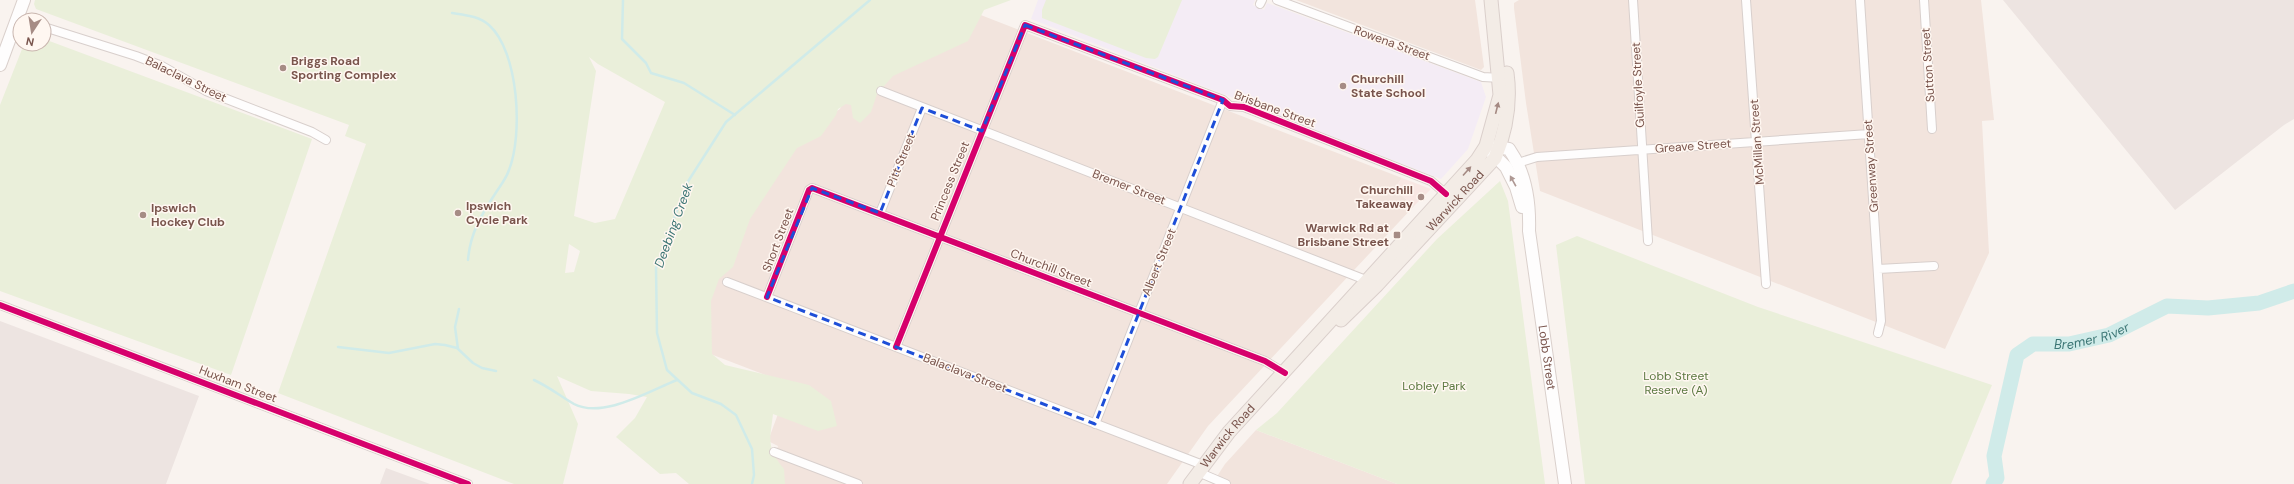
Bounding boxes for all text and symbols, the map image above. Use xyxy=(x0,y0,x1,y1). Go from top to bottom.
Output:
north arrow xyxy=(12,12,52,52)
street label: Rowena Street xyxy=(1352,22,1433,64)
street label: Sutton Street xyxy=(1917,27,1939,103)
text: N xyxy=(25,34,35,49)
street label: Guilfoyle Street xyxy=(1628,42,1648,128)
street label: Balaclava Street xyxy=(143,52,230,106)
place label: Briggs Road Sporting Complex xyxy=(291,53,397,83)
marker: Briggs Road Sporting Complex xyxy=(278,63,288,73)
place label: Churchill State School xyxy=(1351,71,1425,101)
marker: Churchill State School xyxy=(1338,81,1348,91)
street label: Brisbane Street xyxy=(1232,87,1318,131)
street label: McMillan Street xyxy=(1746,98,1768,185)
one-way arrow xyxy=(1494,102,1500,114)
street label: Greenway Street xyxy=(1860,119,1882,213)
street label: Pitt Street xyxy=(883,131,919,189)
street label: Greave Street xyxy=(1654,135,1732,157)
street label: Princess Street xyxy=(927,139,973,223)
street label: Bremer Street xyxy=(1090,166,1168,208)
one-way arrow xyxy=(1463,166,1472,176)
street label: Warwick Road xyxy=(1423,167,1488,235)
one-way arrow xyxy=(1509,175,1516,187)
water label: Deebing Creek xyxy=(650,180,697,270)
place label: Churchill Takeaway xyxy=(1356,182,1414,212)
marker: Churchill Takeaway xyxy=(1416,192,1426,202)
place label: Ipswich Cycle Park xyxy=(466,198,528,228)
place label: Ipswich Hockey Club xyxy=(151,200,225,230)
street label: Short Street xyxy=(758,205,798,274)
marker: Ipswich Cycle Park xyxy=(453,208,463,218)
marker: Ipswich Hockey Club xyxy=(138,210,148,220)
place label: Warwick Rd at Brisbane Street xyxy=(1298,220,1389,250)
street label: Albert Street xyxy=(1138,226,1180,298)
marker: Warwick Rd at Brisbane Street xyxy=(1392,230,1402,240)
street label: Churchill Street xyxy=(1008,245,1094,291)
water label: Bremer River xyxy=(2054,318,2133,353)
street label: Lobb Street xyxy=(1534,324,1560,391)
street label: Balaclava Street xyxy=(921,350,1009,396)
street label: Huxham Street xyxy=(197,362,280,406)
park label: Lobb Street Reserve (A) xyxy=(1643,368,1709,398)
park label: Lobley Park xyxy=(1402,378,1466,394)
street label: Warwick Road xyxy=(1197,401,1259,471)

